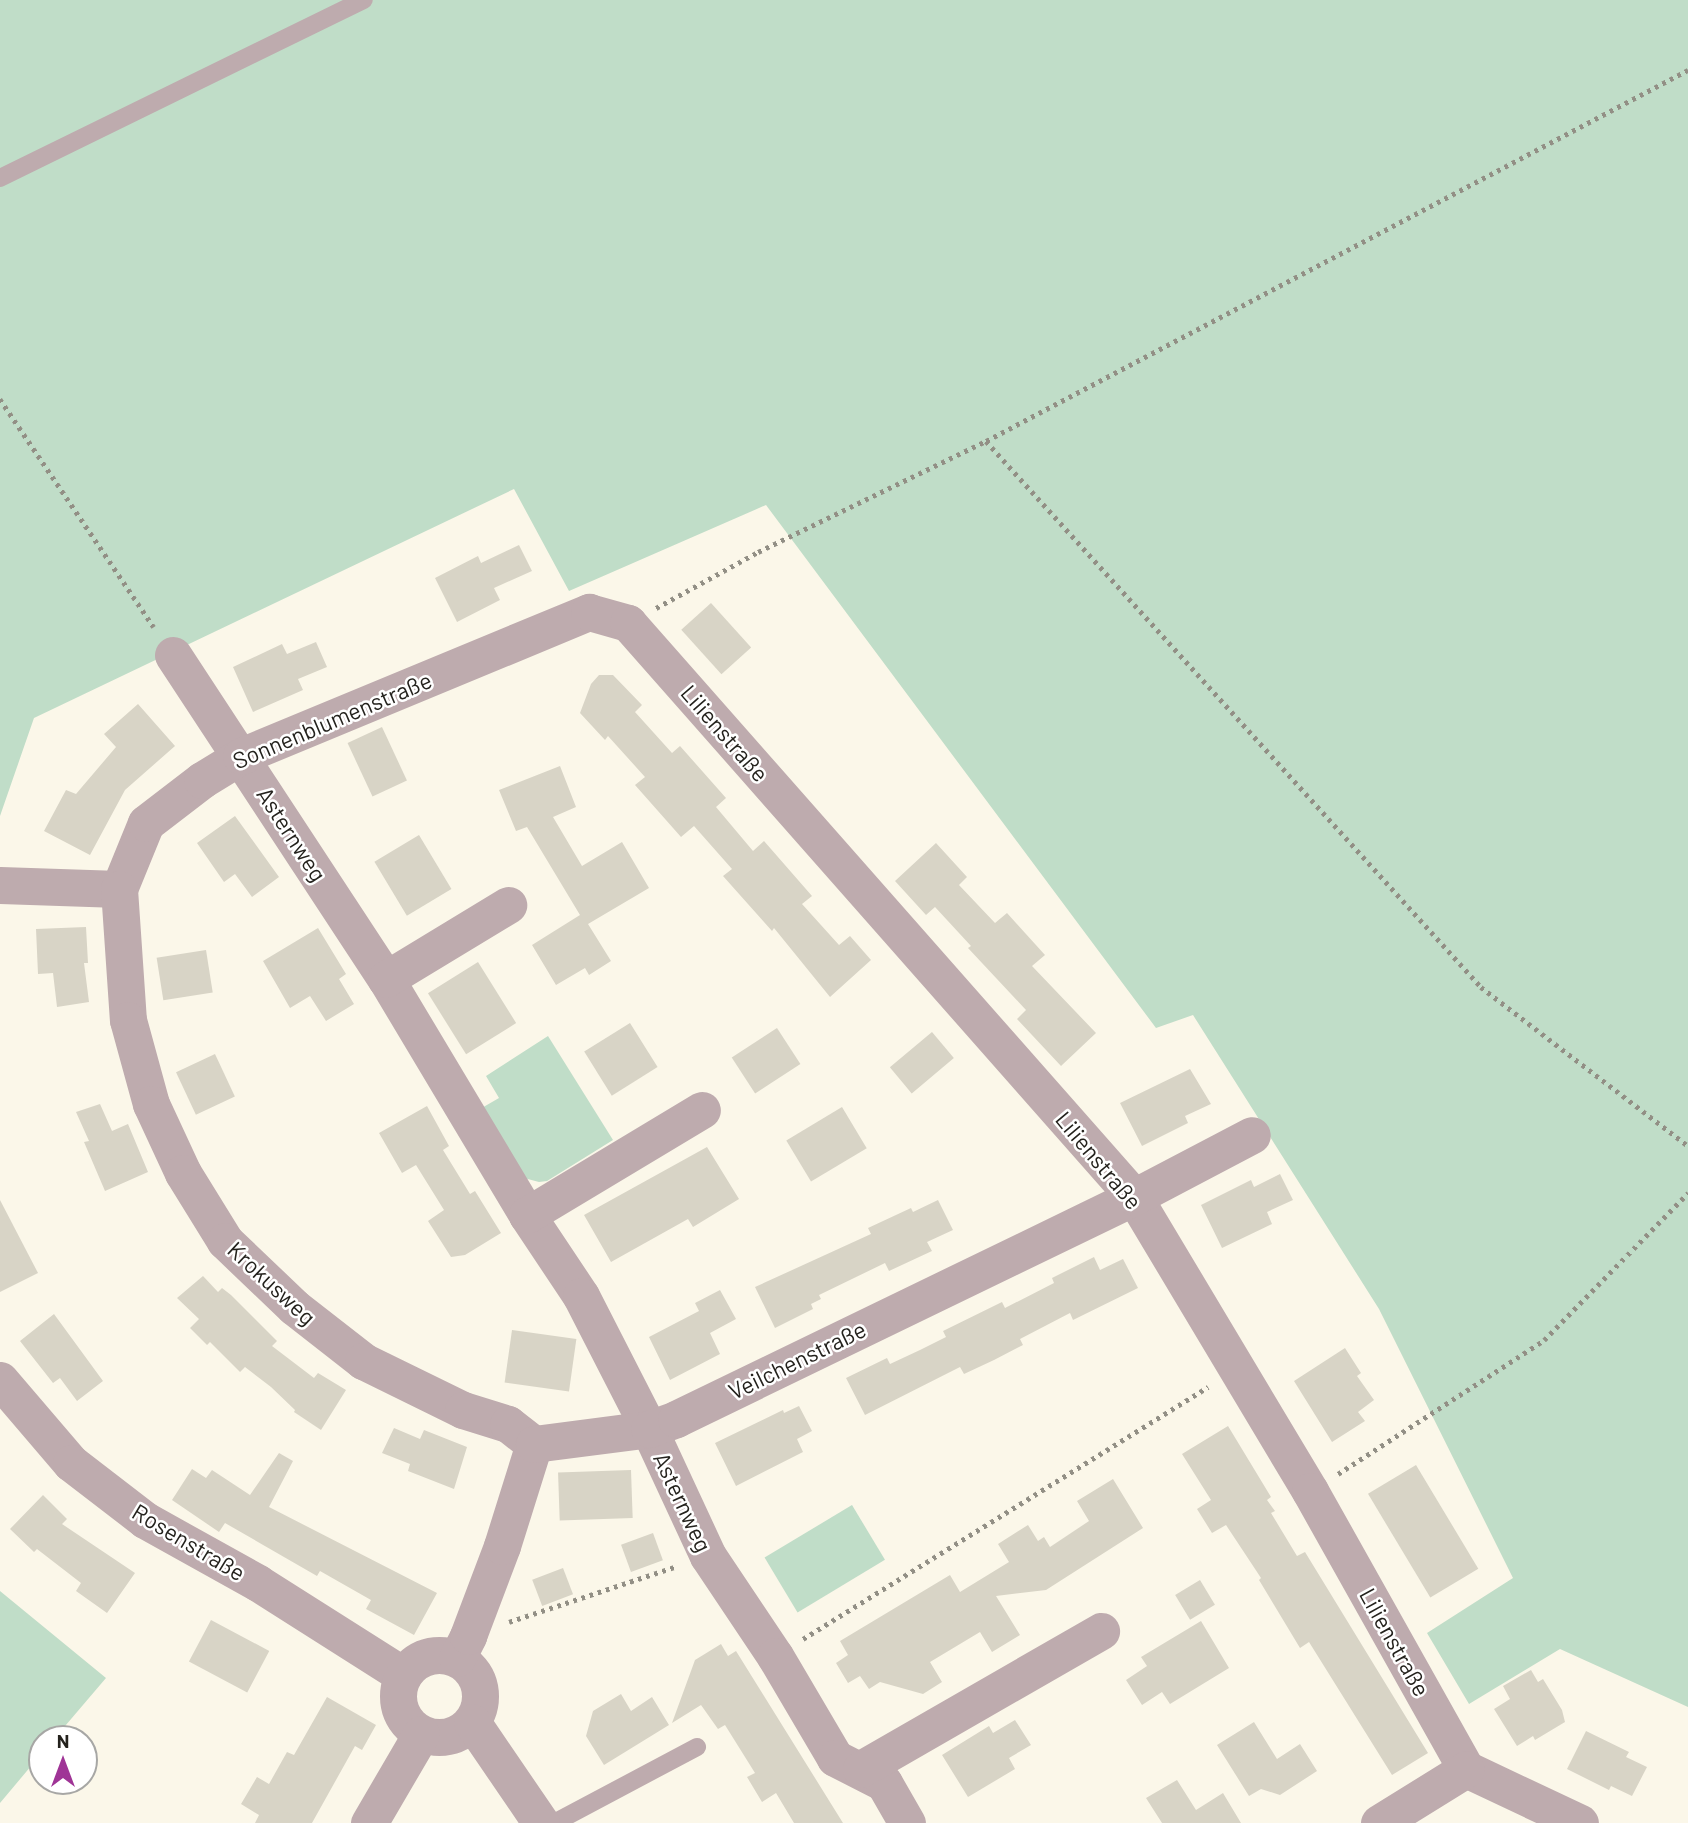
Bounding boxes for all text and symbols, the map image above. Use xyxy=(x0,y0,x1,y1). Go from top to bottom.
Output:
street label: Sonnenblumenstraße xyxy=(228,666,436,774)
street label: Lilienstraße xyxy=(675,679,775,787)
street label: Asternweg xyxy=(251,782,333,886)
street label: Lilienstraße xyxy=(1050,1105,1148,1215)
street label: Krokusweg xyxy=(222,1235,322,1331)
street label: Veilchenstraße xyxy=(724,1315,870,1405)
street label: Asternweg xyxy=(648,1448,718,1556)
street label: Rosenstraße xyxy=(128,1498,250,1586)
street label: Lilienstraße xyxy=(1354,1583,1436,1701)
north arrow xyxy=(28,1725,98,1795)
text: N xyxy=(57,1729,69,1752)

